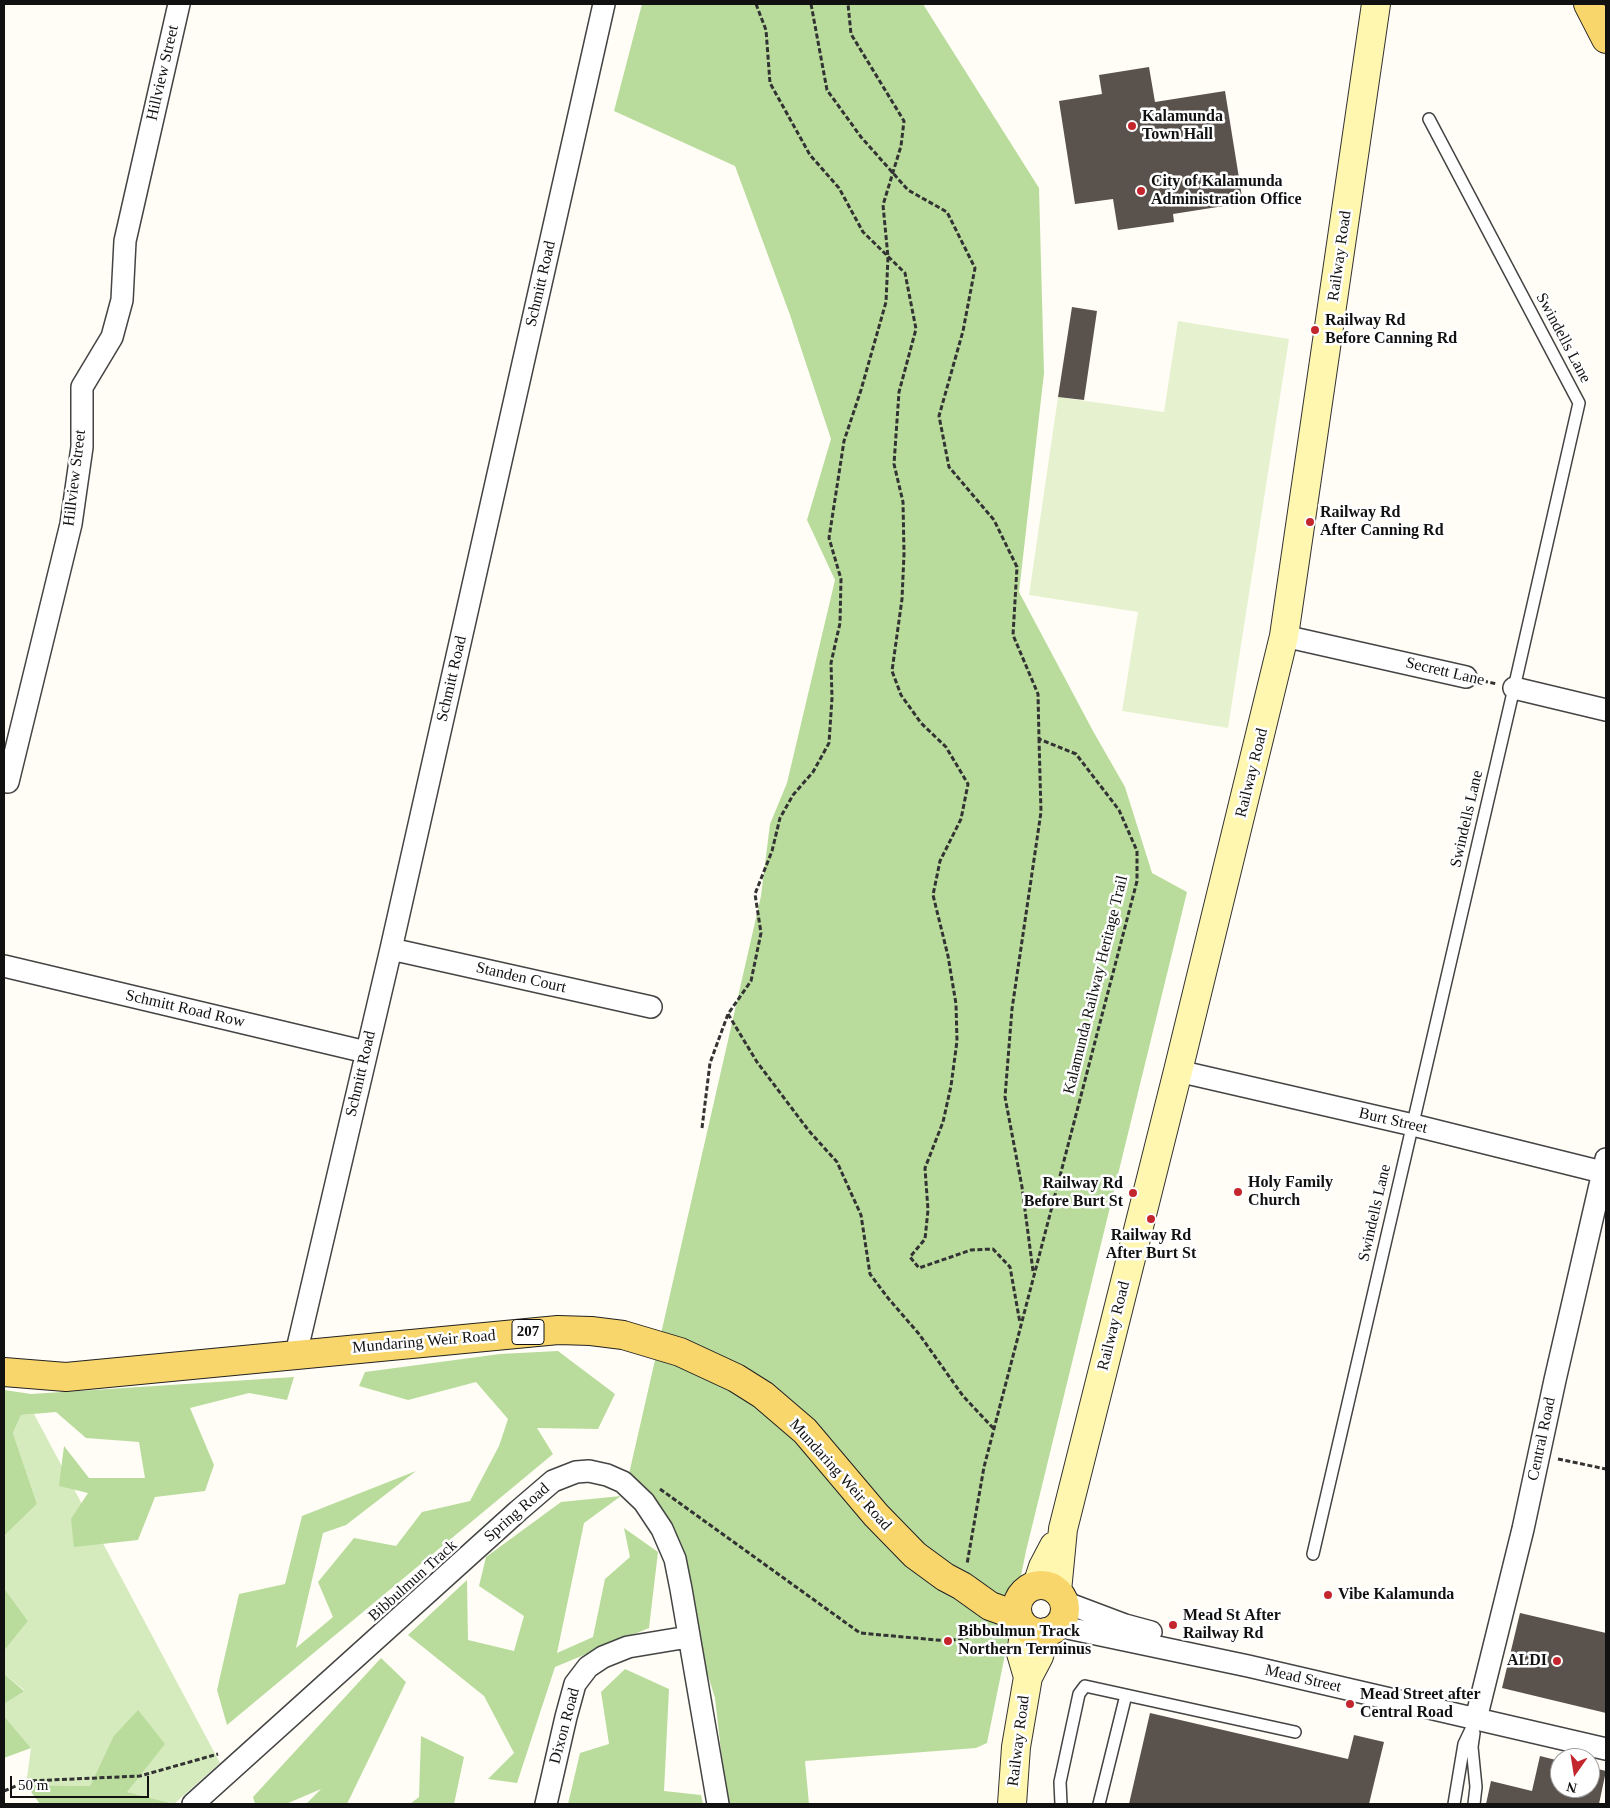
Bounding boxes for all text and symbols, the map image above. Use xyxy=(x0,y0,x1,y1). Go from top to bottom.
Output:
street label: Hillview Street xyxy=(143,23,183,123)
place label: Kalamunda Town Hall xyxy=(1142,107,1223,145)
marker: Kalamunda Town Hall xyxy=(1126,120,1138,132)
place label: City of Kalamunda Administration Office xyxy=(1151,172,1302,210)
marker: City of Kalamunda Administration Office xyxy=(1135,185,1147,197)
street label: Railway Road xyxy=(1324,210,1356,302)
street label: Schmitt Road xyxy=(522,239,560,329)
street label: Swindells Lane xyxy=(1531,290,1595,386)
place label: Railway Rd Before Canning Rd xyxy=(1325,311,1457,349)
marker: Railway Rd Before Canning Rd xyxy=(1309,324,1321,336)
street label: Hillview Street xyxy=(60,429,90,527)
place label: Railway Rd After Canning Rd xyxy=(1320,503,1444,541)
marker: Railway Rd After Canning Rd xyxy=(1304,516,1316,528)
street label: Schmitt Road xyxy=(433,634,471,724)
street label: Secrett Lane xyxy=(1404,654,1486,690)
street label: Railway Road xyxy=(1232,726,1272,820)
street label: Swindells Lane xyxy=(1447,769,1487,869)
street label: Kalamunda Railway Heritage Trail xyxy=(1060,874,1132,1096)
street label: Standen Court xyxy=(474,958,568,998)
street label: Schmitt Road Row xyxy=(124,986,246,1032)
street label: Schmitt Road xyxy=(342,1029,380,1119)
street label: Burt Street xyxy=(1357,1104,1429,1138)
street label: Swindells Lane xyxy=(1355,1163,1395,1263)
place label: Holy Family Church xyxy=(1248,1173,1333,1211)
place label: Railway Rd Before Burt St xyxy=(1024,1174,1123,1212)
marker: Holy Family Church xyxy=(1232,1186,1244,1198)
marker: Railway Rd Before Burt St xyxy=(1127,1187,1139,1199)
marker: Railway Rd After Burt St xyxy=(1145,1213,1157,1225)
place label: Railway Rd After Burt St xyxy=(1106,1226,1196,1264)
street label: Railway Road xyxy=(1094,1279,1134,1373)
road number: 207 xyxy=(512,1320,544,1344)
street label: Mundaring Weir Road xyxy=(352,1326,496,1358)
street label: Central Road xyxy=(1524,1395,1560,1483)
street label: Mundaring Weir Road xyxy=(785,1415,895,1535)
street label: Spring Road xyxy=(480,1479,554,1547)
street label: Bibbulmun Track xyxy=(365,1536,461,1626)
place label: Vibe Kalamunda xyxy=(1338,1585,1454,1605)
marker: Vibe Kalamunda xyxy=(1322,1589,1334,1601)
place label: Mead St After Railway Rd xyxy=(1183,1606,1281,1644)
marker: Mead St After Railway Rd xyxy=(1167,1619,1179,1631)
place label: Bibbulmun Track Northern Terminus xyxy=(958,1622,1091,1660)
marker: Bibbulmun Track Northern Terminus xyxy=(942,1635,954,1647)
place label: ALDI xyxy=(1507,1651,1547,1671)
marker: ALDI xyxy=(1551,1655,1563,1667)
street label: Mead Street xyxy=(1263,1661,1343,1697)
place label: Mead Street after Central Road xyxy=(1360,1685,1481,1723)
street label: Dixon Road xyxy=(546,1686,584,1766)
street label: Railway Road xyxy=(1004,1695,1034,1787)
marker: Mead Street after Central Road xyxy=(1344,1698,1356,1710)
north arrow xyxy=(1550,1748,1600,1798)
scale bar xyxy=(12,1766,151,1798)
text: 50 m xyxy=(18,1777,48,1793)
text: N xyxy=(1565,1779,1578,1796)

